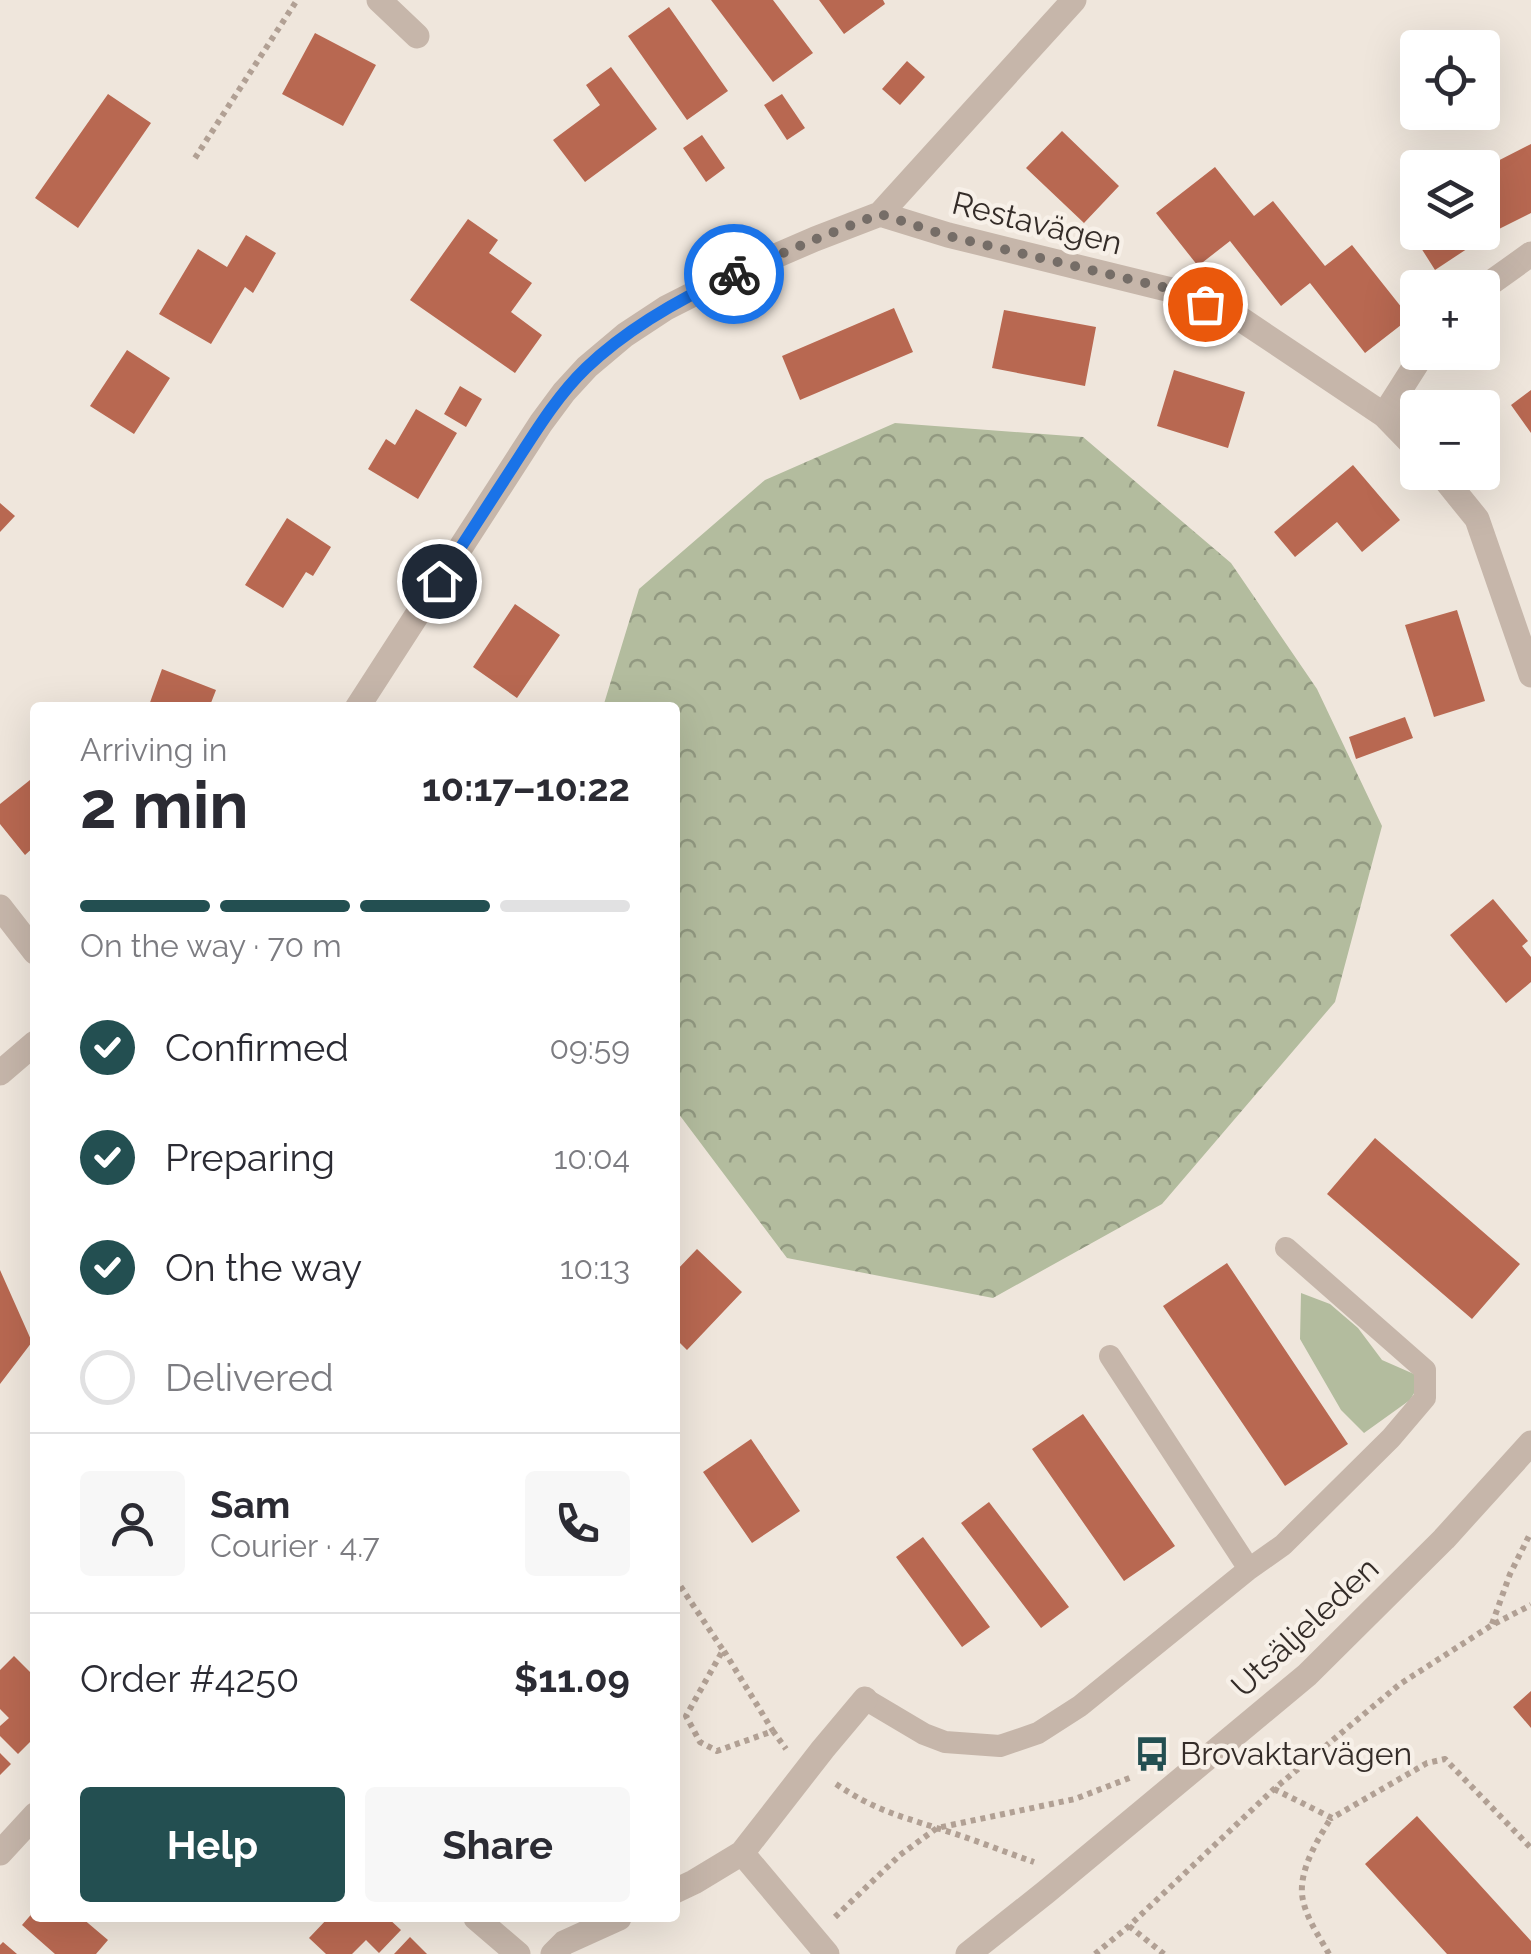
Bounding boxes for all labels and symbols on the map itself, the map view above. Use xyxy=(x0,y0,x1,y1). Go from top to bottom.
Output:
street label: Restavägen xyxy=(948,184,1126,261)
courier xyxy=(684,224,784,324)
pin xyxy=(1163,262,1248,347)
pin xyxy=(397,539,482,624)
street label: Utsäljeleden xyxy=(1224,1549,1386,1704)
bus stop icon: Brovaktarvägen xyxy=(1133,1735,1171,1773)
place label: Brovaktarvägen xyxy=(1180,1735,1412,1772)

